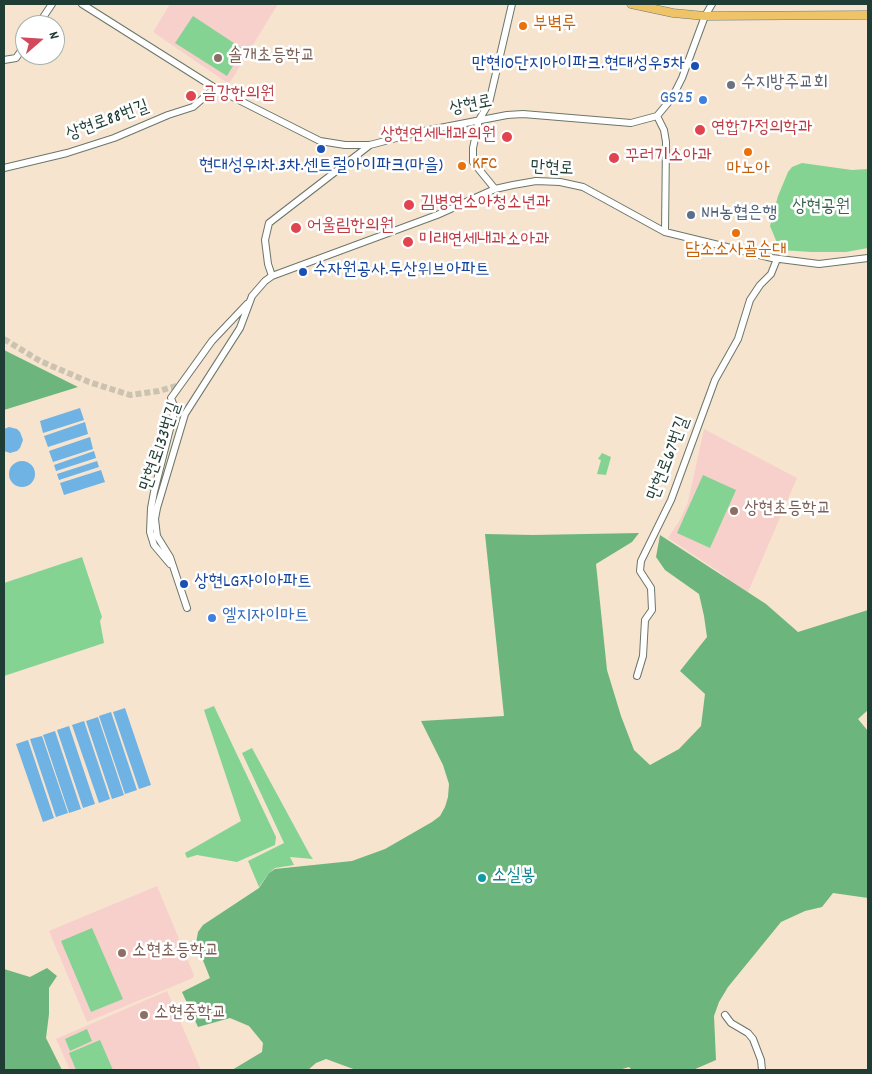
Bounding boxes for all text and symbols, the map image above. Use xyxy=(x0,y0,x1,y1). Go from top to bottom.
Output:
north arrow xyxy=(15,15,65,65)
place label: 부벽루 xyxy=(533,15,576,37)
marker: 부벽루 xyxy=(517,20,529,32)
text: N xyxy=(43,29,64,42)
place label: 솔개초등학교 xyxy=(228,47,315,69)
marker: 솔개초등학교 xyxy=(212,52,224,64)
place label: 만현10단지아이파크.현대성우5차 xyxy=(472,55,685,77)
marker: 만현10단지아이파크.현대성우5차 xyxy=(689,60,701,72)
place label: 수지방주교회 xyxy=(741,74,828,96)
marker: 수지방주교회 xyxy=(725,79,737,91)
place label: 금강한의원 xyxy=(202,85,274,107)
marker: 금강한의원 xyxy=(184,89,198,103)
place label: GS25 xyxy=(660,89,693,111)
street label: 상현로 xyxy=(448,92,494,122)
marker: GS25 xyxy=(697,94,709,106)
street label: 상현로88번길 xyxy=(63,97,153,147)
place label: 연합가정의학과 xyxy=(711,119,812,141)
marker: 연합가정의학과 xyxy=(693,123,707,137)
place label: 상현연세내과의원 xyxy=(380,126,496,148)
marker: 상현연세내과의원 xyxy=(500,130,514,144)
marker: 현대성우1차.3차.센트럴아이파크(마을) xyxy=(315,143,327,155)
marker: 마노아 xyxy=(742,146,754,158)
place label: 꾸러기소아과 xyxy=(625,147,712,169)
marker: 꾸러기소아과 xyxy=(607,151,621,165)
place label: KFC xyxy=(472,155,497,177)
place label: 현대성우1차.3차.센트럴아이파크(마을) xyxy=(199,157,443,179)
street label: 만현로 xyxy=(530,158,574,182)
marker: KFC xyxy=(456,160,468,172)
place label: 마노아 xyxy=(726,160,770,182)
place label: 김병연소아청소년과 xyxy=(420,194,550,216)
marker: 김병연소아청소년과 xyxy=(402,198,416,212)
park label: 상현공원 xyxy=(792,198,850,220)
place label: NH농협은행 xyxy=(701,204,777,226)
marker: NH농협은행 xyxy=(685,209,697,221)
place label: 어울림한의원 xyxy=(307,217,394,239)
marker: 어울림한의원 xyxy=(289,221,303,235)
marker: 담소소사골순대 xyxy=(730,227,742,239)
place label: 미래연세내과소아과 xyxy=(419,231,549,253)
marker: 미래연세내과소아과 xyxy=(401,235,415,249)
place label: 담소소사골순대 xyxy=(685,241,787,263)
place label: 수자원공사.두산위브아파트 xyxy=(313,261,490,283)
marker: 수자원공사.두산위브아파트 xyxy=(297,266,309,278)
street label: 만현로133번길 xyxy=(137,400,187,494)
street label: 만현로67번길 xyxy=(644,414,696,504)
place label: 상현초등학교 xyxy=(744,500,831,522)
marker: 상현초등학교 xyxy=(728,505,740,517)
place label: 상현LG자이아파트 xyxy=(194,573,312,595)
marker: 상현LG자이아파트 xyxy=(178,578,190,590)
place label: 엘지자이마트 xyxy=(222,607,309,629)
marker: 엘지자이마트 xyxy=(206,612,218,624)
place label: 소실봉 xyxy=(492,867,535,889)
marker: 소실봉 xyxy=(476,872,488,884)
place label: 소현초등학교 xyxy=(132,942,219,964)
marker: 소현초등학교 xyxy=(116,947,128,959)
place label: 소현중학교 xyxy=(154,1004,226,1026)
marker: 소현중학교 xyxy=(138,1009,150,1021)

